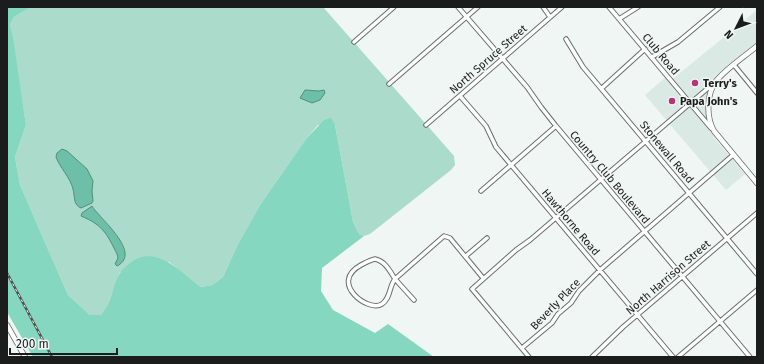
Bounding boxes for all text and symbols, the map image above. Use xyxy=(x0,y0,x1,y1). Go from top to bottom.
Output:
north arrow xyxy=(716,8,756,48)
street label: North Spruce Street xyxy=(447,22,530,97)
text: N xyxy=(722,27,736,41)
street label: Club Road xyxy=(639,31,682,78)
place label: Terry's xyxy=(703,77,737,90)
marker: Terry's xyxy=(690,78,700,88)
place label: Papa John's xyxy=(680,95,738,108)
marker: Papa John's xyxy=(667,96,677,106)
street label: Stonewall Road xyxy=(637,119,696,186)
street label: Country Club Boulevard xyxy=(567,128,652,226)
street label: Hawthorne Road xyxy=(539,186,602,258)
street label: North Harrison Street xyxy=(624,237,713,317)
street label: Beverly Place xyxy=(528,276,583,333)
scale bar xyxy=(10,330,117,356)
text: 200 m xyxy=(16,337,49,351)

